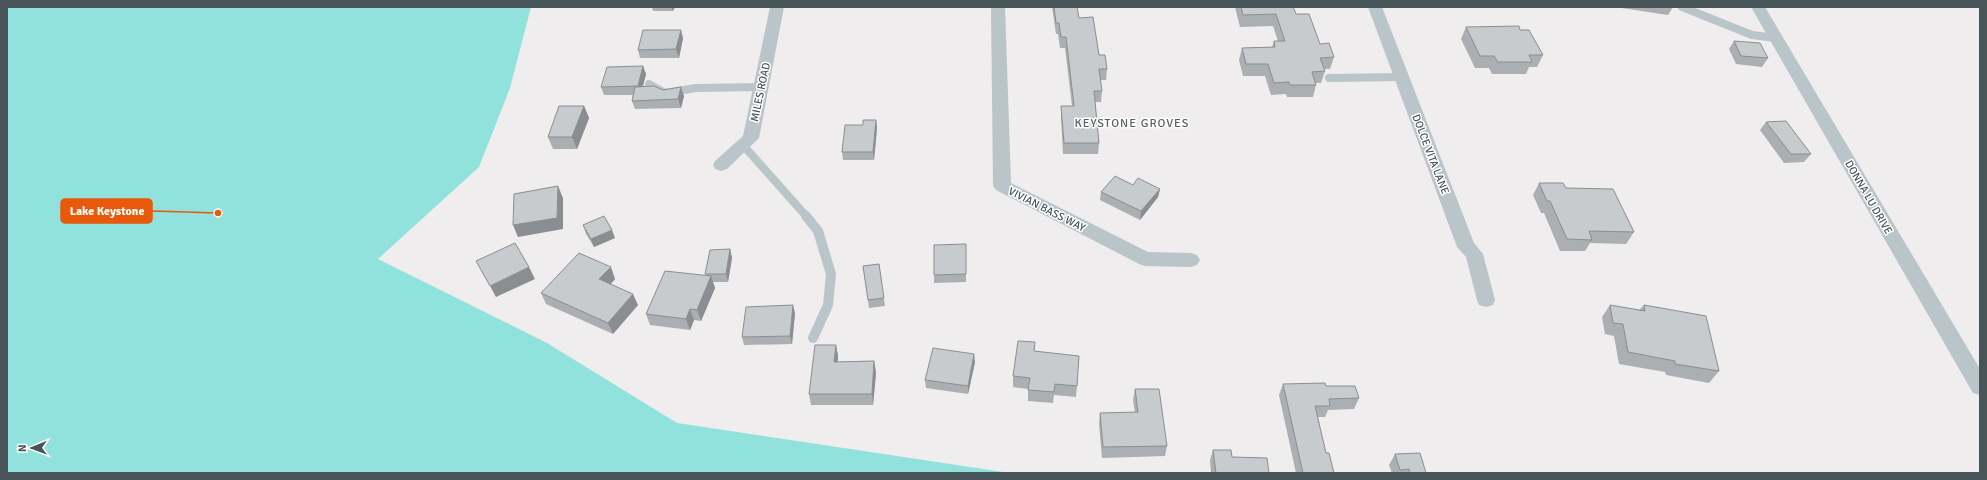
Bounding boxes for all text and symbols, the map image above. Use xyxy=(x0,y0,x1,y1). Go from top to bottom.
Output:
street label: MILES ROAD xyxy=(748,61,773,123)
street label: DOLCE VITA LANE xyxy=(1409,112,1452,196)
district label: KEYSTONE GROVES xyxy=(1074,116,1190,131)
street label: DONNA LU DRIVE xyxy=(1842,158,1895,237)
street label: VIVIAN BASS WAY xyxy=(1006,184,1088,235)
callout: Lake Keystone xyxy=(61,199,152,223)
text: Lake Keystone xyxy=(70,204,144,219)
north arrow xyxy=(12,428,52,468)
text: N xyxy=(16,444,29,452)

